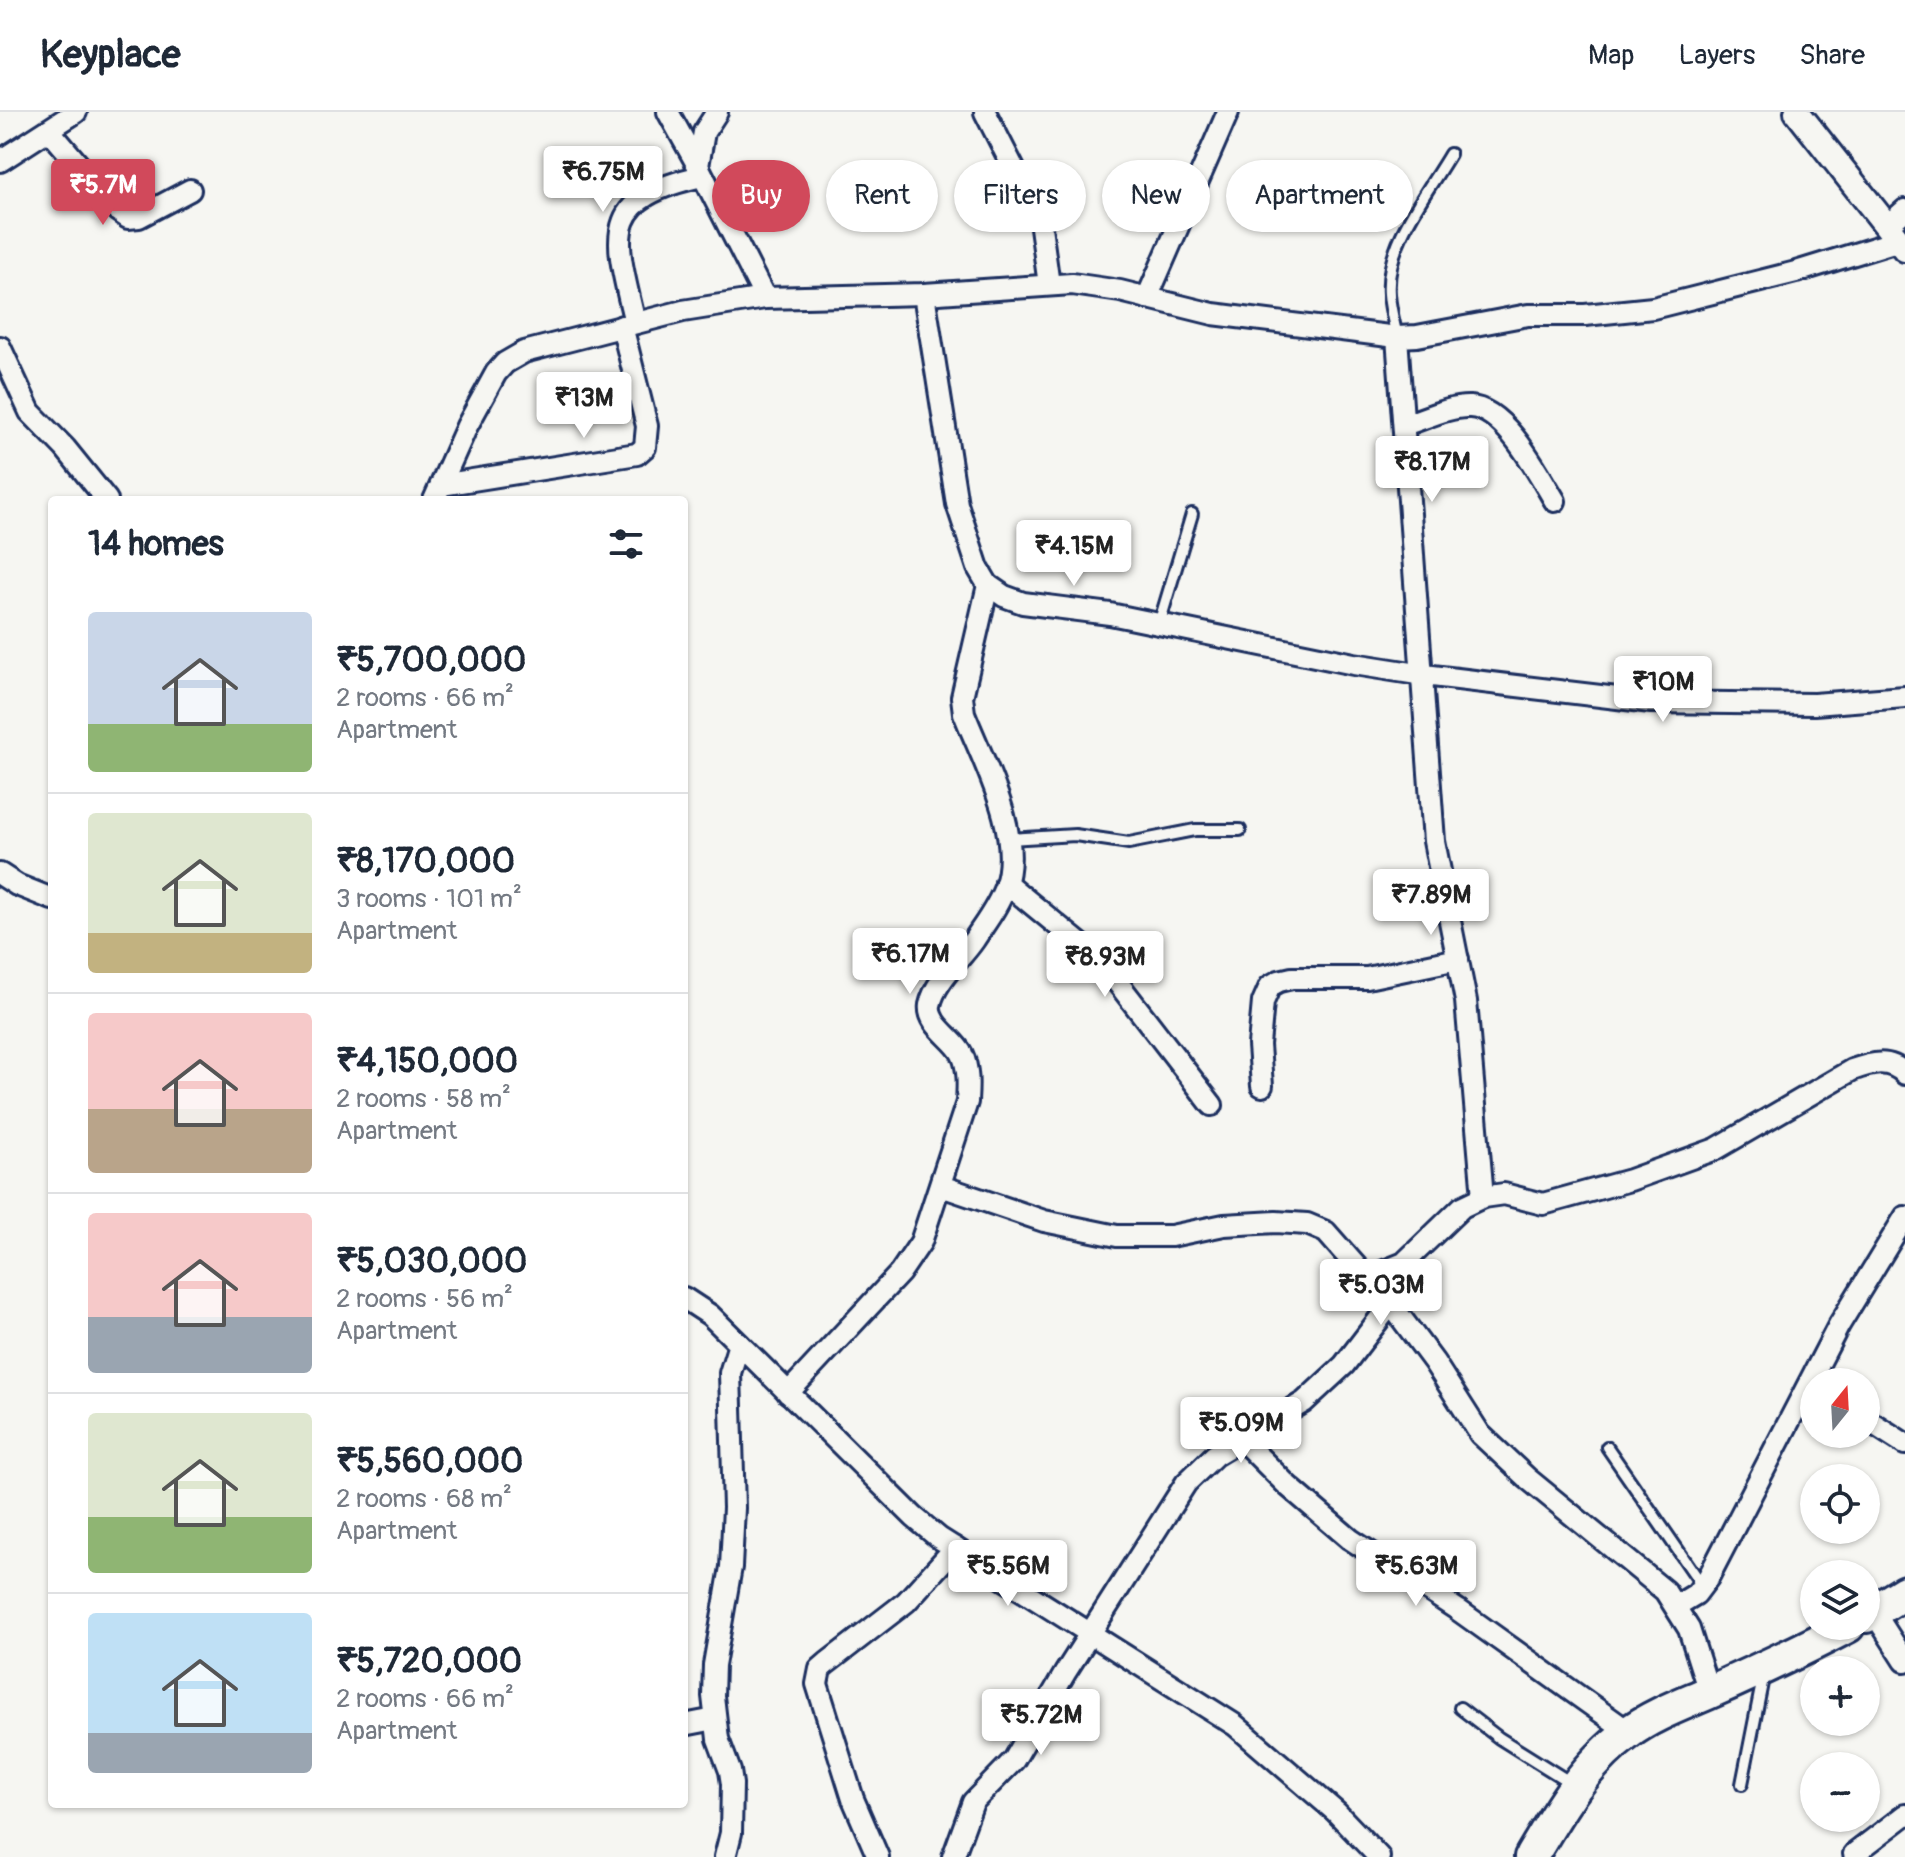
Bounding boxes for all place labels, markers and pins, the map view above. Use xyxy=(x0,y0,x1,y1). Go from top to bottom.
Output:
pin: ₹6.75M xyxy=(538,146,668,214)
pin: ₹5.7M xyxy=(47,159,159,227)
pin: ₹13M xyxy=(537,372,631,440)
pin: ₹8.17M xyxy=(1367,436,1497,504)
pin: ₹4.15M xyxy=(1009,520,1139,588)
pin: ₹10M xyxy=(1616,656,1710,724)
pin: ₹7.89M xyxy=(1366,869,1496,937)
pin: ₹6.17M xyxy=(845,928,975,996)
pin: ₹8.93M xyxy=(1040,931,1170,999)
pin: ₹5.03M xyxy=(1316,1259,1446,1327)
pin: ₹5.09M xyxy=(1176,1397,1306,1465)
pin: ₹5.56M xyxy=(943,1540,1073,1608)
pin: ₹5.63M xyxy=(1351,1540,1481,1608)
pin: ₹5.72M xyxy=(976,1689,1106,1757)

